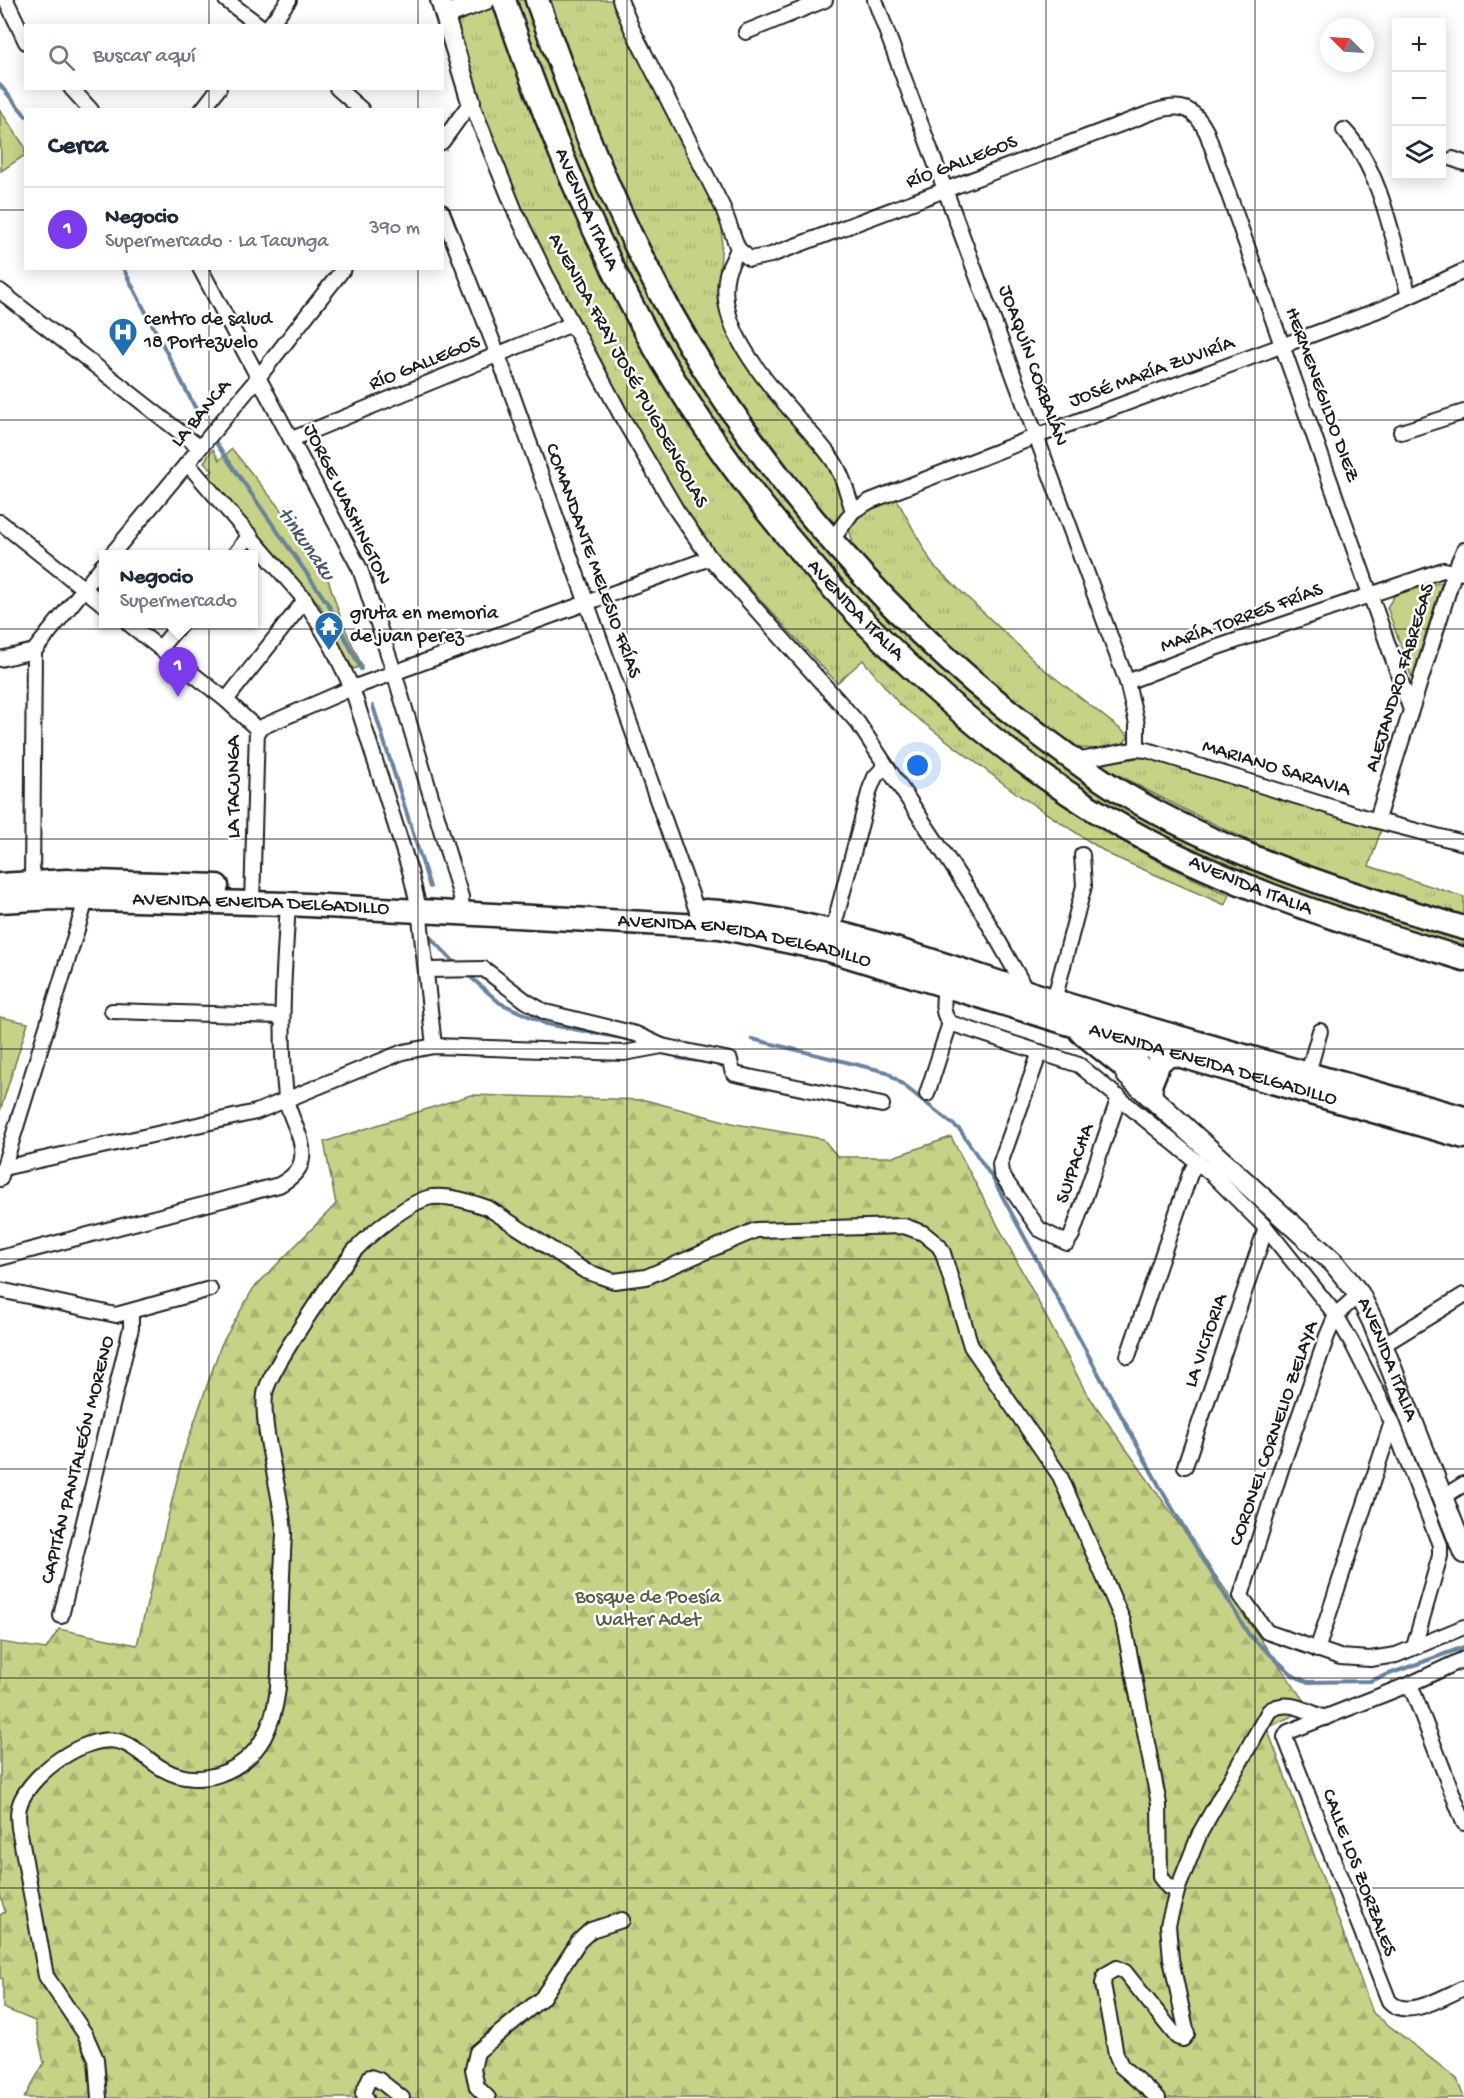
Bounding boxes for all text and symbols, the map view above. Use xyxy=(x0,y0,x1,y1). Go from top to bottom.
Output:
north arrow xyxy=(1320,18,1374,72)
map controls xyxy=(1392,18,1446,180)
button: + xyxy=(1392,18,1446,72)
search box xyxy=(24,24,444,90)
icon: search xyxy=(45,41,78,74)
text: Buscar aquí xyxy=(93,44,196,70)
button: − xyxy=(1392,72,1446,126)
button: layers xyxy=(1392,126,1446,180)
street label: RÍO GALLEGOS xyxy=(903,130,1022,195)
text: Cerca xyxy=(48,132,108,163)
street label: AVENIDA ITALIA xyxy=(549,145,624,275)
text: Negocio xyxy=(105,205,178,231)
text: 1 xyxy=(63,218,72,241)
text: 390 m xyxy=(369,218,420,241)
street label: AVENIDA FRAY JOSÉ PUIGDENGOLAS xyxy=(542,229,713,513)
text: Supermercado · La Tacunga xyxy=(105,231,328,254)
street label: JOAQUÍN CORBALÁN xyxy=(992,282,1074,450)
street label: HERMENEGILDO DIEZ xyxy=(1279,305,1364,486)
place label: centro de salud 18 Portezuelo xyxy=(143,309,274,355)
hospital icon: centro de salud 18 Portezuelo xyxy=(107,316,139,358)
street label: RÍO GALLEGOS xyxy=(366,330,484,397)
street label: JOSÉ MARÍA ZUVIRÍA xyxy=(1066,331,1239,414)
street label: LA BANCA xyxy=(167,374,238,453)
street label: JORGE WASHINGTON xyxy=(297,421,395,589)
street label: COMANDANTE MELESIO FRÍAS xyxy=(539,440,646,682)
water label: tinkunaku xyxy=(271,504,340,588)
popup xyxy=(99,550,258,628)
street label: AVENIDA ITALIA xyxy=(802,555,910,667)
text: Negocio xyxy=(120,565,193,591)
street label: MARÍA TORRES FRÍAS xyxy=(1157,578,1327,659)
street label: ALEJANDRO FÁBREGAS xyxy=(1359,580,1441,775)
text: Supermercado xyxy=(120,591,237,614)
place label: gruta en memoria de juan perez xyxy=(350,603,499,649)
temple icon: gruta en memoria de juan perez xyxy=(313,610,345,652)
pin: 1 xyxy=(158,648,198,697)
street label: LA TACUNGA xyxy=(224,734,247,839)
street label: MARIANO SARAVIA xyxy=(1199,736,1354,803)
your location xyxy=(903,751,932,780)
street label: AVENIDA ITALIA xyxy=(1185,851,1316,921)
street label: AVENIDA ENEIDA DELGADILLO xyxy=(132,889,390,921)
street label: AVENIDA ENEIDA DELGADILLO xyxy=(617,910,874,974)
street label: AVENIDA ENEIDA DELGADILLO xyxy=(1086,1019,1340,1111)
street label: SUIPACHA xyxy=(1052,1120,1101,1207)
street label: LA VICTORIA xyxy=(1180,1290,1234,1391)
street label: AVENIDA ITALIA xyxy=(1351,1294,1423,1425)
street label: CORONEL CORNELIO ZELAYA xyxy=(1226,1317,1325,1549)
street label: CAPITÁN PANTALEÓN MORENO xyxy=(35,1333,121,1586)
park label: Bosque de Poesía Walter Adet xyxy=(574,1587,722,1633)
street label: CALLE LOS ZORZALES xyxy=(1316,1786,1401,1960)

